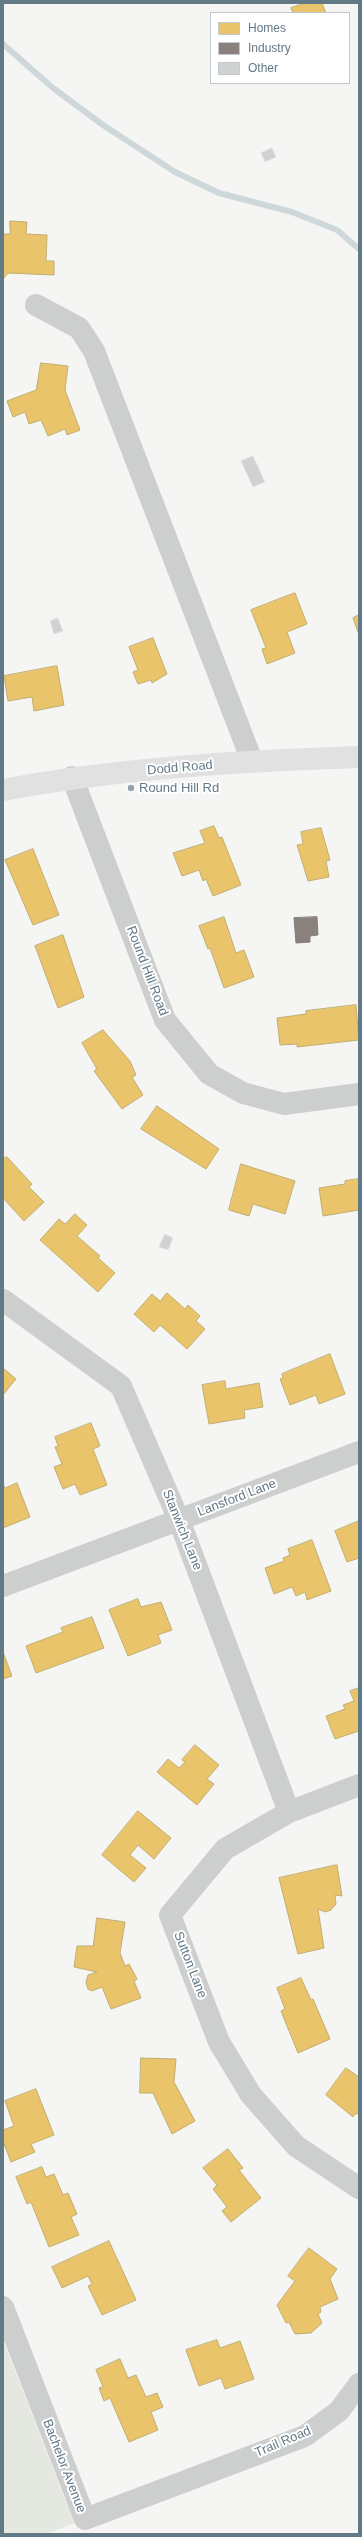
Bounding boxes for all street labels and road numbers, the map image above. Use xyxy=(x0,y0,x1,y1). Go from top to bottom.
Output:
street label: Dodd Road xyxy=(147,757,213,779)
street label: Round Hill Road xyxy=(123,924,171,1018)
street label: Lansford Lane xyxy=(195,1476,279,1520)
street label: Stanwich Lane xyxy=(159,1488,205,1572)
street label: Sutton Lane xyxy=(170,1929,210,2001)
street label: Bachelor Avenue xyxy=(39,2417,89,2515)
street label: Trail Road xyxy=(253,2423,313,2461)

